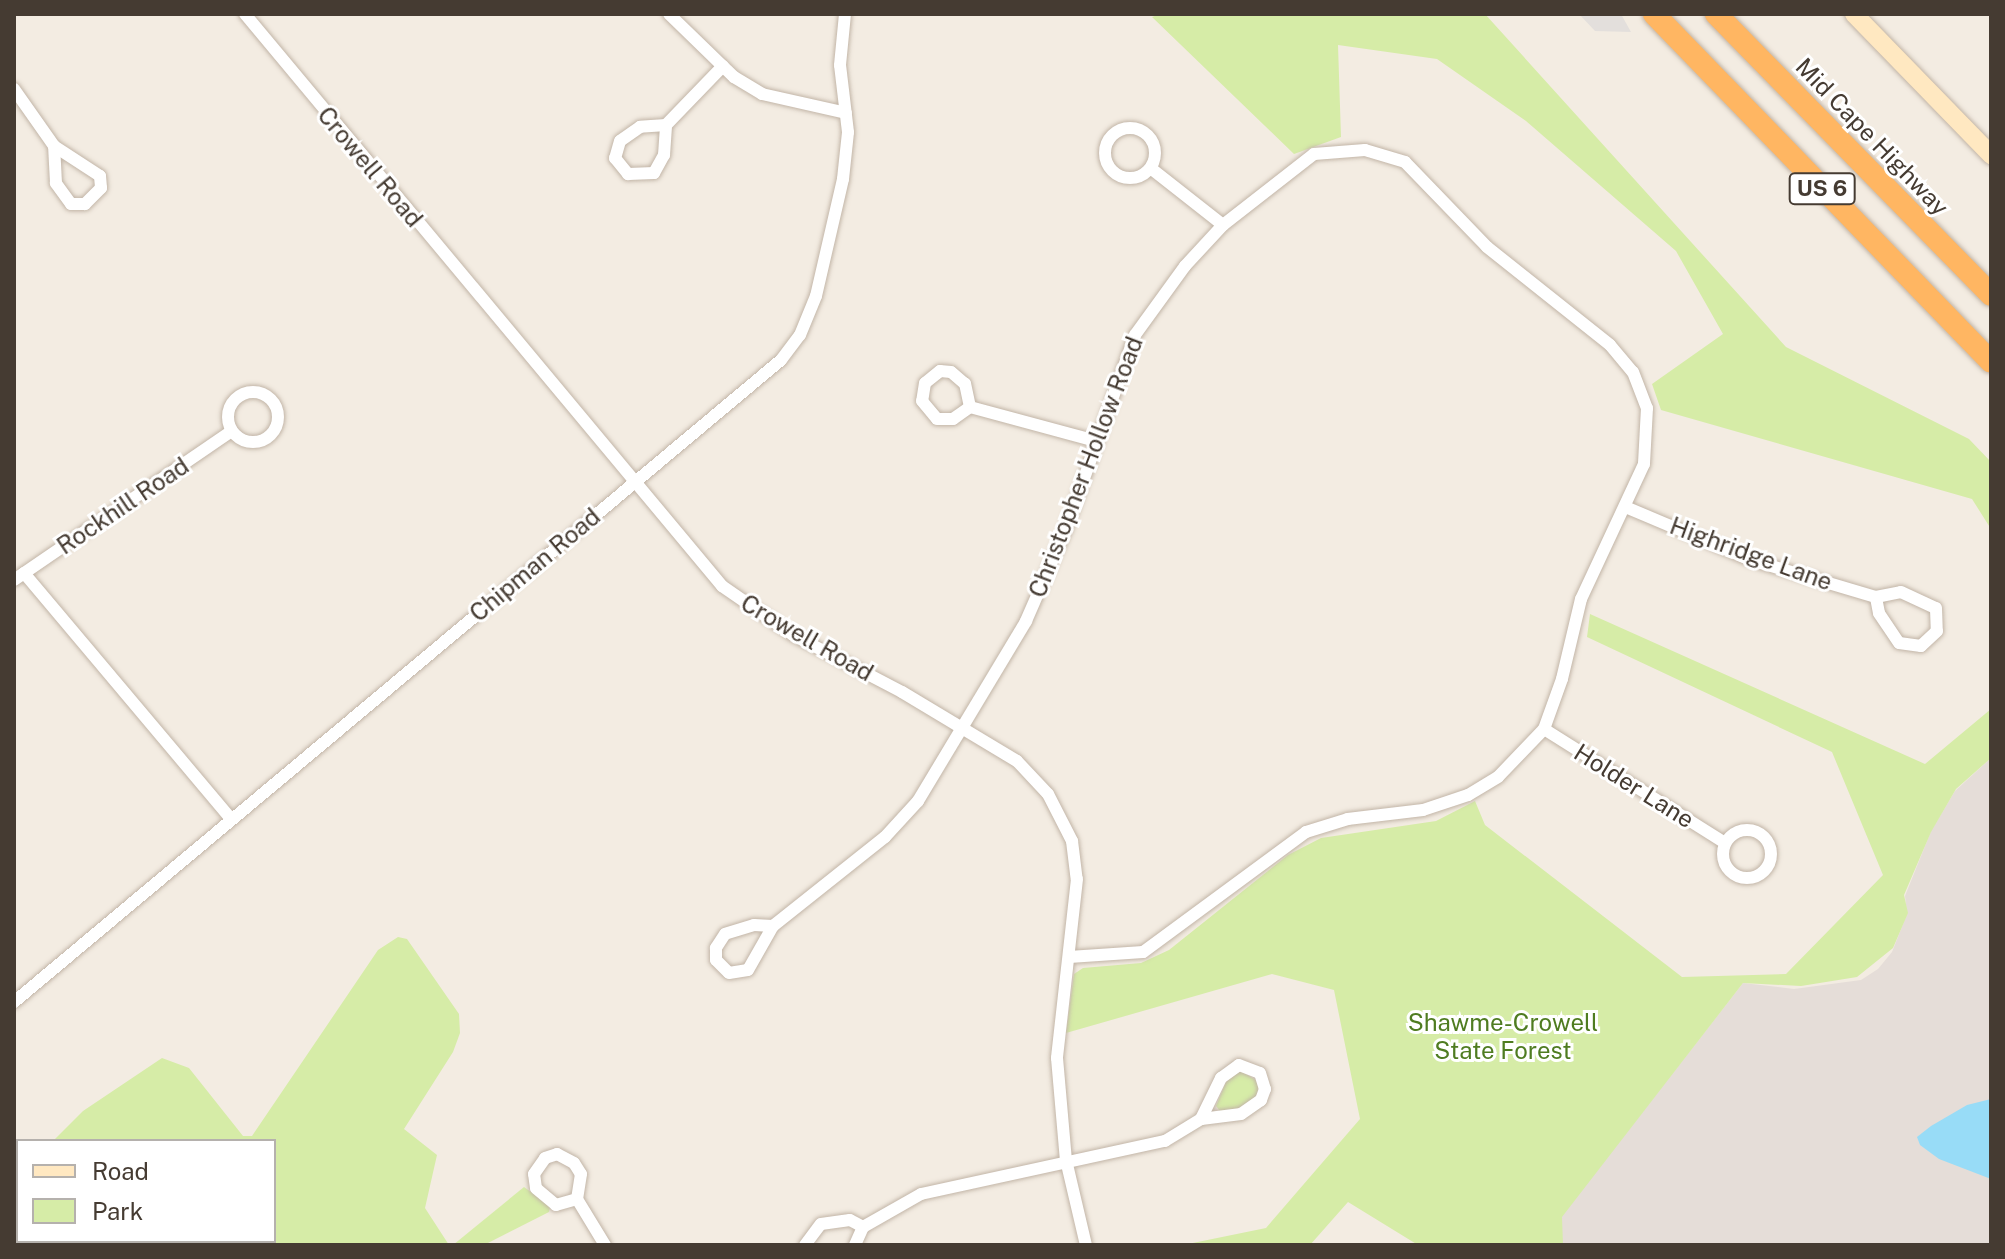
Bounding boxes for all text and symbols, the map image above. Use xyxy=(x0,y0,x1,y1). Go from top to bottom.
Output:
street label: Mid Cape Highway xyxy=(1790,52,1954,222)
street label: Crowell Road xyxy=(311,101,429,233)
road number: US 6 xyxy=(1788,171,1856,207)
street label: Christopher Hollow Road xyxy=(1023,332,1149,602)
street label: Rockhill Road xyxy=(52,451,194,561)
street label: Chipman Road xyxy=(464,502,606,628)
street label: Highridge Lane xyxy=(1666,511,1836,597)
street label: Crowell Road xyxy=(736,589,878,687)
street label: Holder Lane xyxy=(1569,738,1699,834)
park label: Shawme-Crowell State Forest xyxy=(1408,1009,1598,1065)
legend xyxy=(16,1139,276,1243)
text: Road xyxy=(92,1157,149,1185)
text: Park xyxy=(92,1197,143,1225)

